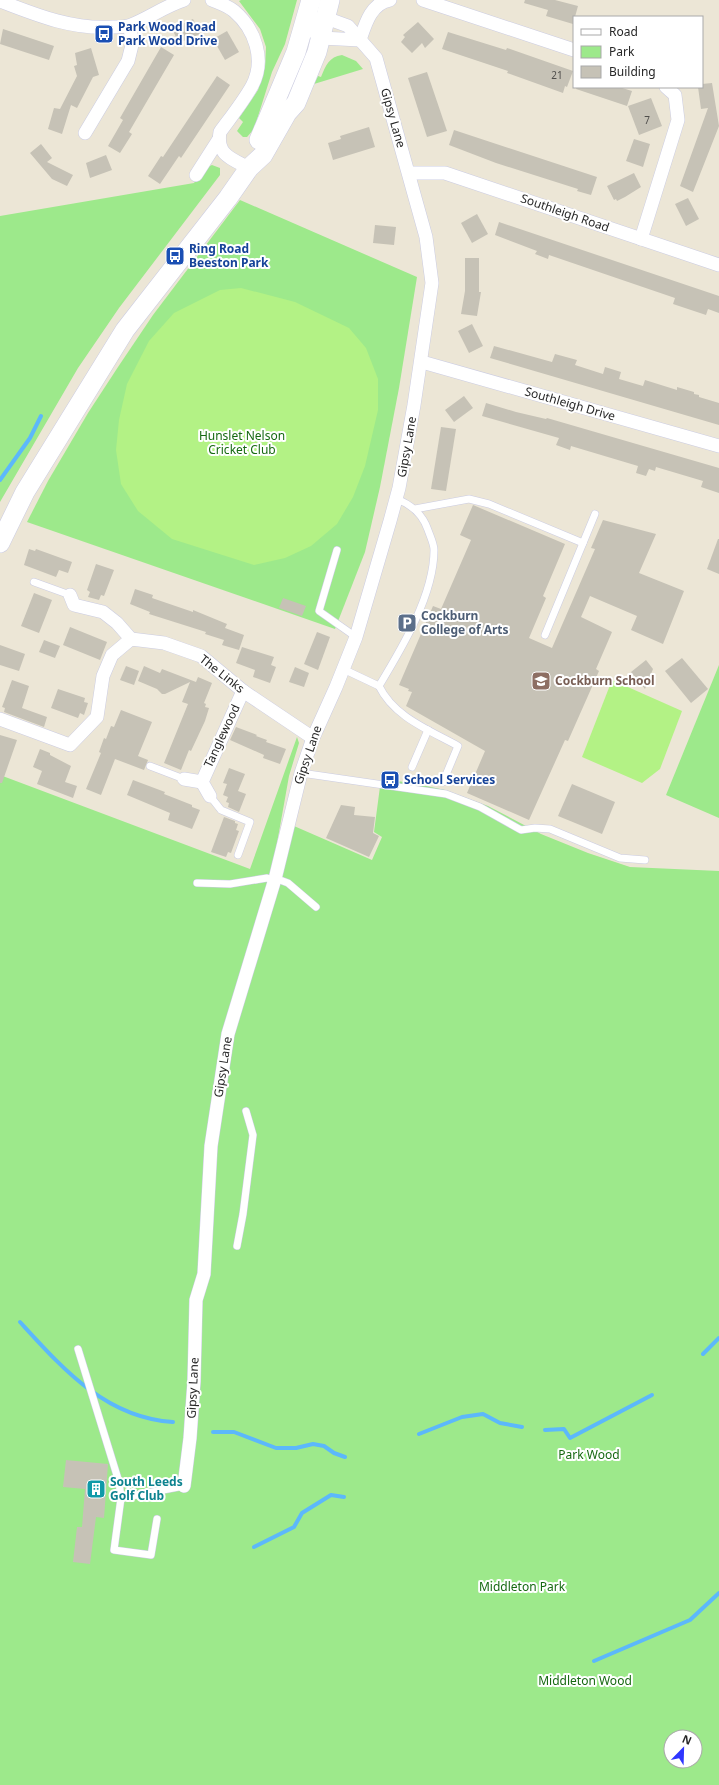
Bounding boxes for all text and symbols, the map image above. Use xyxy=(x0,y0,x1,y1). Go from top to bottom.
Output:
legend xyxy=(573,16,703,88)
place label: Park Wood Road Park Wood Drive xyxy=(118,18,217,49)
bus stop icon: Park Wood Road Park Wood Drive xyxy=(93,23,115,45)
text: Road xyxy=(609,23,638,40)
text: Park xyxy=(609,43,635,60)
text: Building xyxy=(609,63,656,80)
house number: 21 xyxy=(551,68,563,82)
street label: Gipsy Lane xyxy=(377,86,410,150)
house number: 7 xyxy=(644,113,650,127)
street label: Southleigh Road xyxy=(519,189,612,236)
place label: Ring Road Beeston Park xyxy=(189,240,269,271)
bus stop icon: Ring Road Beeston Park xyxy=(164,245,186,267)
street label: Southleigh Drive xyxy=(523,382,618,425)
street label: Gipsy Lane xyxy=(393,415,420,479)
park label: Hunslet Nelson Cricket Club xyxy=(199,427,285,458)
place label: Cockburn College of Arts xyxy=(421,607,509,638)
parking icon: Cockburn College of Arts xyxy=(396,612,418,634)
street label: The Links xyxy=(196,651,249,697)
school or university icon: Cockburn School xyxy=(530,670,552,692)
place label: Cockburn School xyxy=(555,672,655,689)
street label: Tanglewood xyxy=(199,701,244,770)
street label: Gipsy Lane xyxy=(289,723,326,787)
bus stop icon: School Services xyxy=(379,769,401,791)
place label: School Services xyxy=(404,771,495,788)
street label: Gipsy Lane xyxy=(209,1035,236,1099)
street label: Gipsy Lane xyxy=(182,1357,203,1419)
park label: Park Wood xyxy=(558,1446,620,1463)
place label: South Leeds Golf Club xyxy=(110,1473,183,1504)
building icon: South Leeds Golf Club xyxy=(85,1478,107,1500)
park label: Middleton Park xyxy=(479,1578,566,1595)
park label: Middleton Wood xyxy=(538,1672,632,1689)
north arrow xyxy=(663,1729,703,1769)
text: N xyxy=(680,1731,694,1748)

